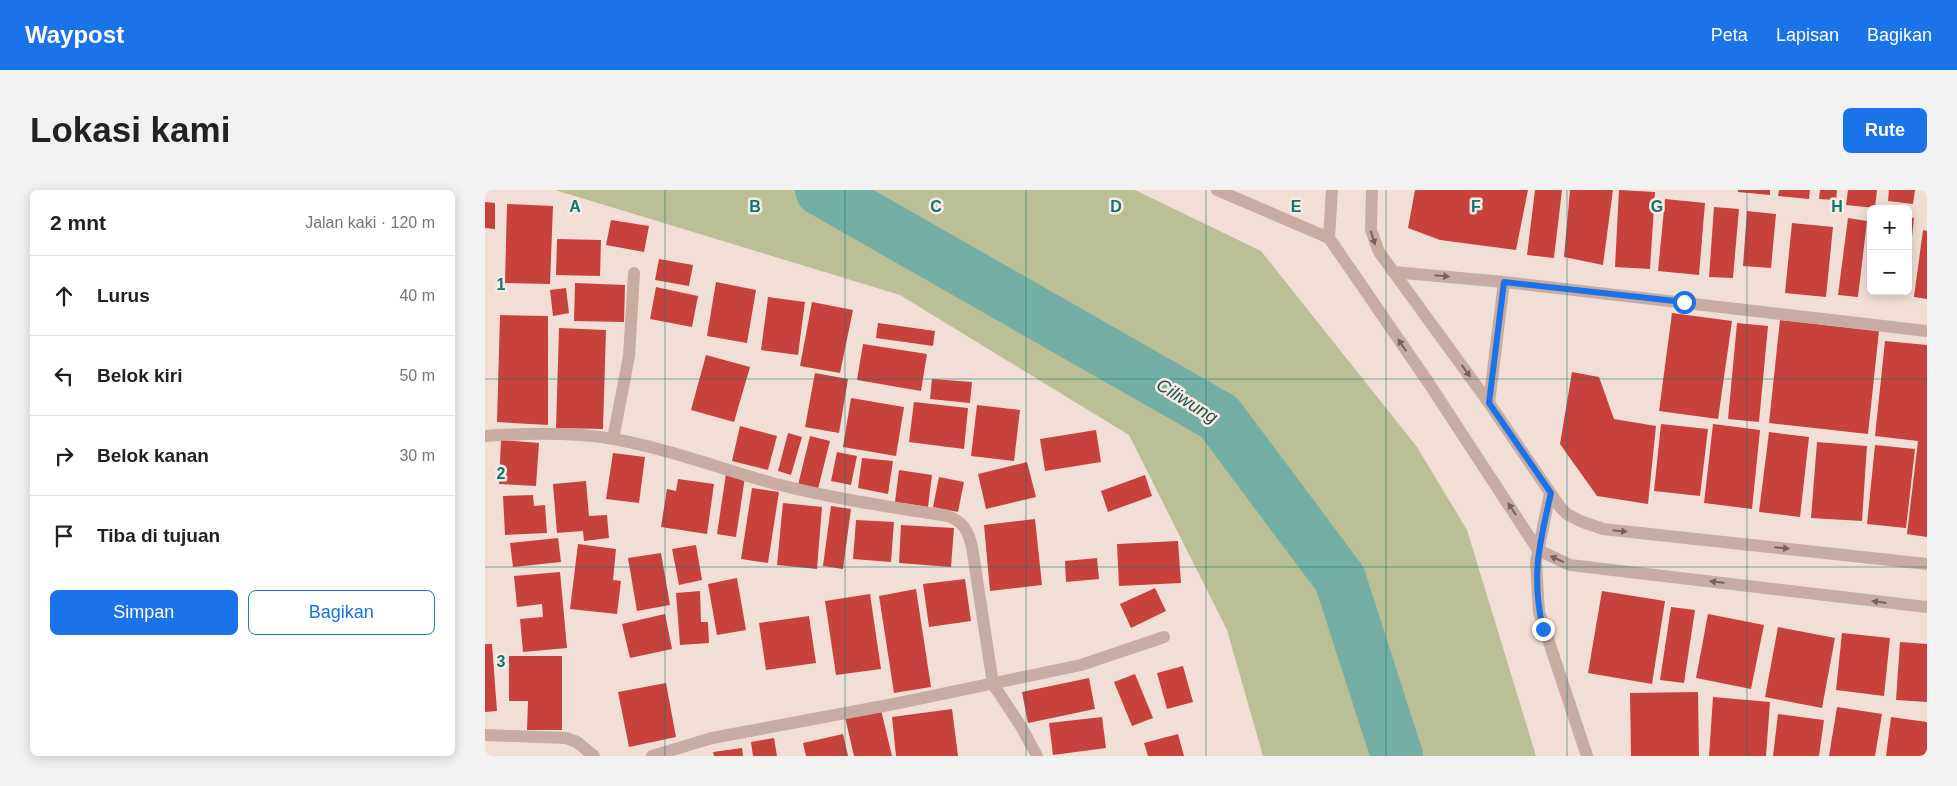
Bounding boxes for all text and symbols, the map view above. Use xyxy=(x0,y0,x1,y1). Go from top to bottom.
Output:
text: Waypost xyxy=(25,21,124,48)
text: Peta xyxy=(1711,25,1748,45)
text: Lapisan xyxy=(1776,25,1839,45)
text: Bagikan xyxy=(1867,25,1932,45)
button: Rute xyxy=(1843,108,1927,153)
text: Lokasi kami xyxy=(30,110,230,149)
text: A xyxy=(569,198,581,215)
text: B xyxy=(749,198,761,215)
text: C xyxy=(930,198,942,215)
text: D xyxy=(1110,198,1122,215)
text: E xyxy=(1291,198,1302,215)
text: F xyxy=(1471,198,1481,215)
text: G xyxy=(1651,198,1663,215)
text: H xyxy=(1831,198,1843,215)
map controls xyxy=(1867,205,1912,295)
button: + xyxy=(1867,205,1912,250)
text: 2 mnt xyxy=(50,211,106,234)
text: Jalan kaki · 120 m xyxy=(305,214,435,231)
one-way arrow xyxy=(1370,231,1378,246)
button: − xyxy=(1867,250,1912,295)
one-way arrow xyxy=(1434,272,1450,280)
text: 1 xyxy=(497,276,506,293)
icon: ahead xyxy=(50,282,78,310)
text: Lurus xyxy=(97,285,150,306)
text: 40 m xyxy=(399,287,435,304)
route start xyxy=(1673,291,1696,314)
one-way arrow xyxy=(1397,338,1407,351)
icon: left xyxy=(50,362,78,390)
one-way arrow xyxy=(1461,364,1471,378)
text: Belok kiri xyxy=(97,365,183,386)
text: 50 m xyxy=(399,367,435,384)
water label: Ciliwung xyxy=(1153,374,1221,428)
icon: right xyxy=(50,442,78,470)
text: Belok kanan xyxy=(97,445,209,466)
text: 30 m xyxy=(399,447,435,464)
text: 2 xyxy=(497,465,506,482)
one-way arrow xyxy=(1507,502,1516,516)
icon: arrive xyxy=(50,522,78,550)
text: Tiba di tujuan xyxy=(97,525,220,546)
one-way arrow xyxy=(1612,527,1628,535)
one-way arrow xyxy=(1774,544,1790,552)
one-way arrow xyxy=(1550,555,1564,563)
one-way arrow xyxy=(1709,578,1725,586)
button: Simpan xyxy=(50,590,238,635)
button: Bagikan xyxy=(248,590,435,635)
one-way arrow xyxy=(1870,597,1886,605)
route end xyxy=(1532,618,1555,641)
text: 3 xyxy=(497,653,506,670)

